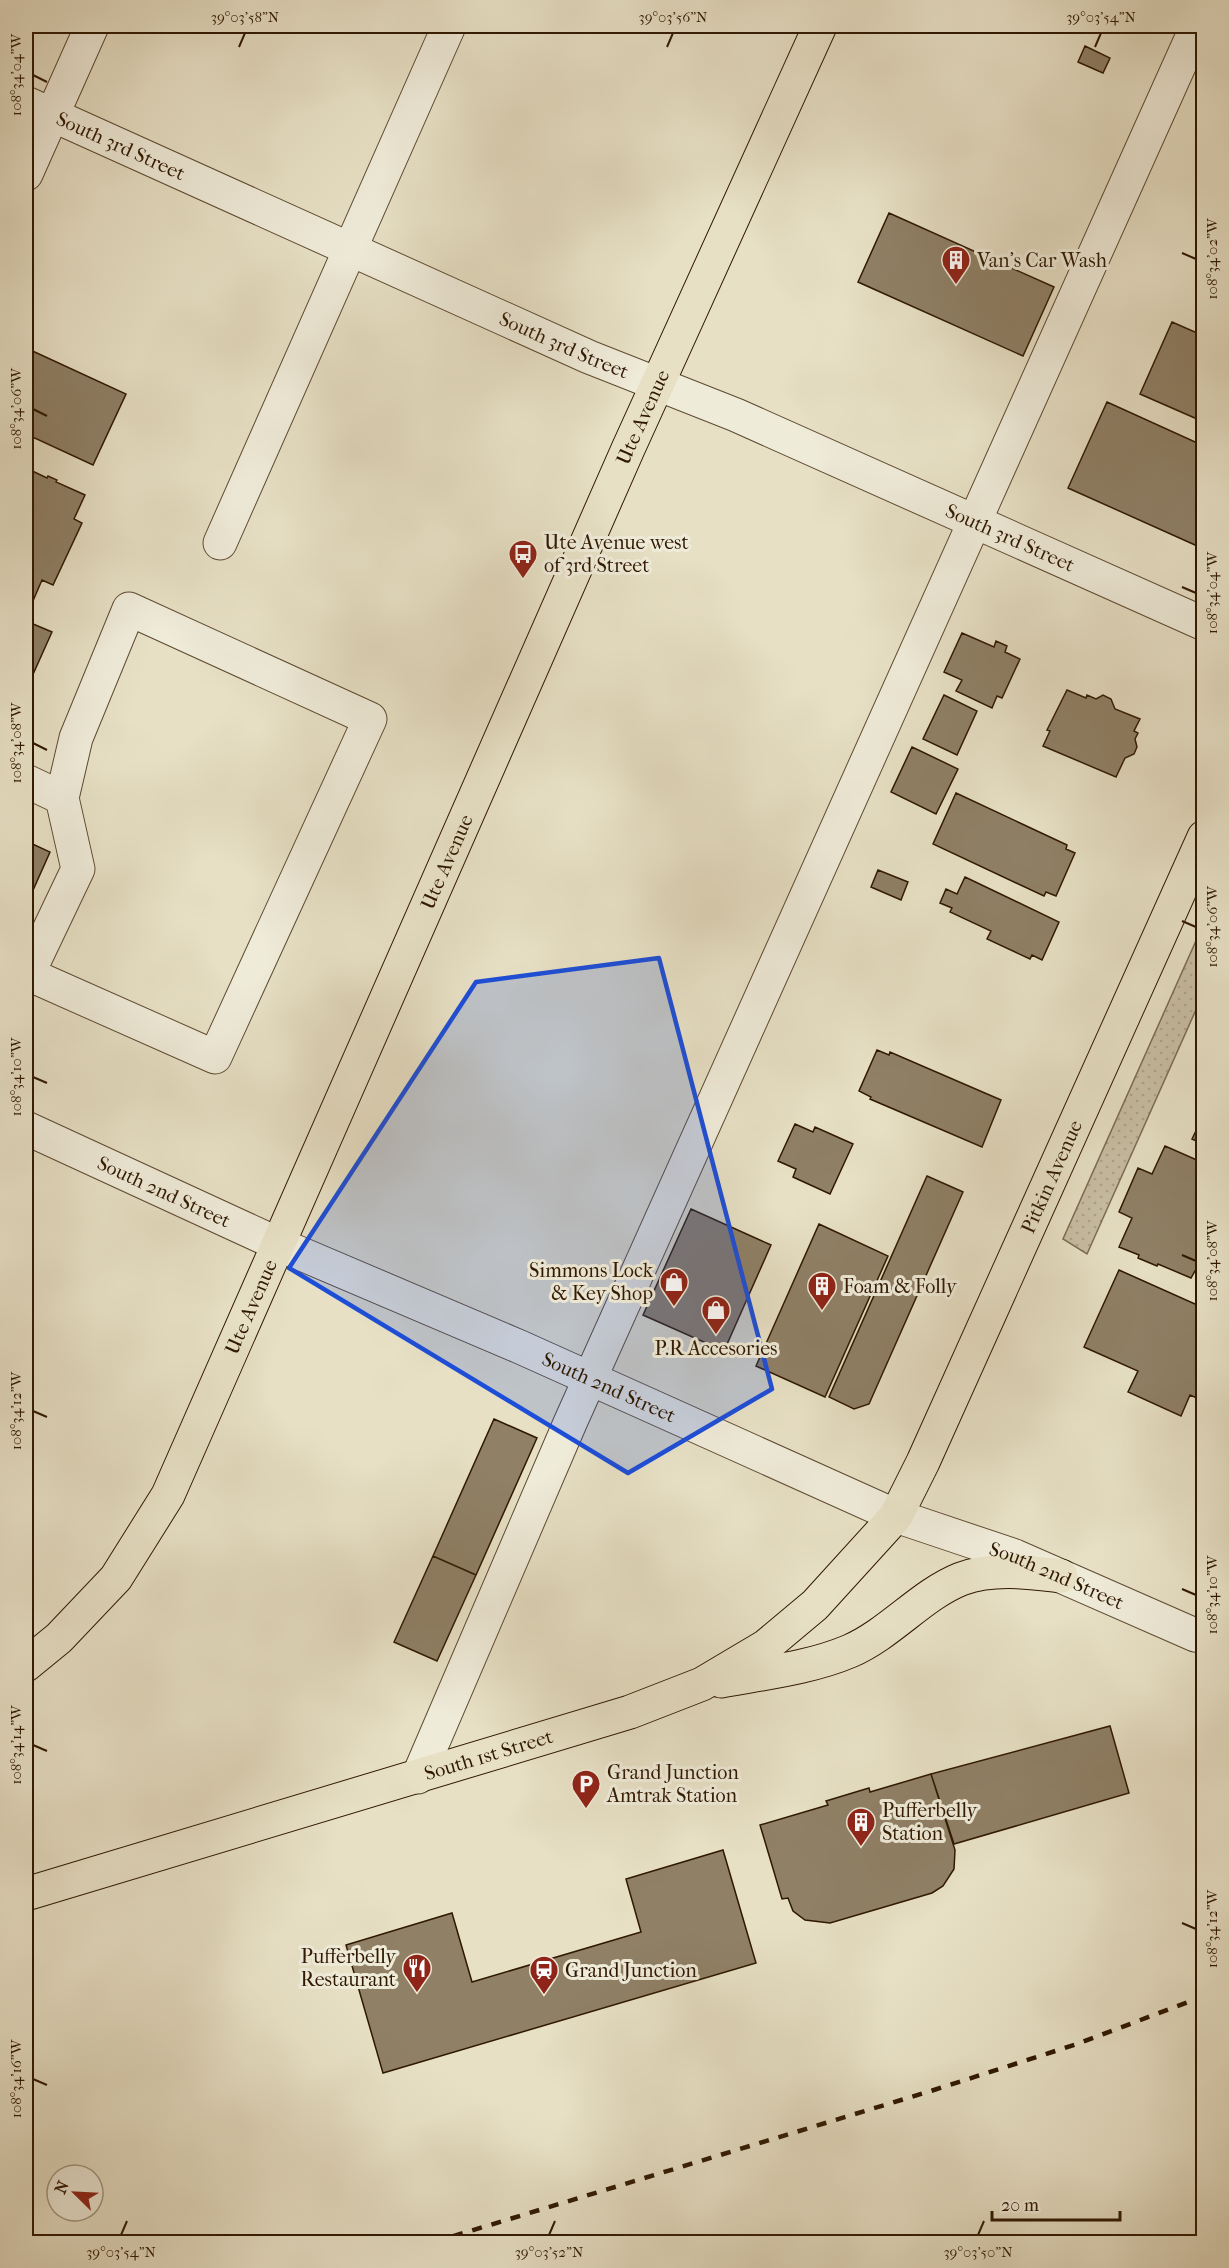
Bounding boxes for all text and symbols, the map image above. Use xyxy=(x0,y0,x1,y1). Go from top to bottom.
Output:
text: 39°03'58"N xyxy=(211,8,280,26)
text: 39°03'56"N xyxy=(639,8,708,26)
text: 39°03'54"N xyxy=(1066,8,1136,26)
text: 108°34'04"W xyxy=(7,33,25,116)
street label: South 3rd Street xyxy=(53,107,189,185)
text: 108°34'02"W xyxy=(1203,217,1221,300)
building icon: Van's Car Wash xyxy=(940,244,972,286)
place label: Van's Car Wash xyxy=(976,249,1108,272)
street label: South 3rd Street xyxy=(496,307,632,383)
street label: Ute Avenue xyxy=(611,366,674,468)
text: 108°34'06"W xyxy=(7,367,25,450)
street label: South 3rd Street xyxy=(942,499,1078,576)
place label: Ute Avenue west of 3rd Street xyxy=(544,531,689,577)
bus stop icon: Ute Avenue west of 3rd Street xyxy=(507,538,539,580)
text: 108°34'04"W xyxy=(1203,551,1221,634)
text: 108°34'08"W xyxy=(7,701,25,784)
street label: Ute Avenue xyxy=(415,811,477,913)
text: 108°34'06"W xyxy=(1203,885,1221,968)
text: 108°34'10"W xyxy=(7,1036,25,1116)
street label: Pitkin Avenue xyxy=(1016,1116,1087,1237)
street label: South 2nd Street xyxy=(94,1151,234,1232)
text: 108°34'08"W xyxy=(1203,1219,1221,1302)
street label: Ute Avenue xyxy=(220,1256,282,1358)
place label: Simmons Lock & Key Shop xyxy=(529,1259,654,1305)
shop icon: Simmons Lock & Key Shop xyxy=(658,1266,690,1308)
building icon: Foam & Folly xyxy=(806,1270,838,1312)
place label: Foam & Folly xyxy=(843,1275,958,1298)
shop icon: P.R Accesories xyxy=(700,1294,732,1336)
place label: P.R Accesories xyxy=(655,1337,777,1360)
street label: South 2nd Street xyxy=(539,1347,679,1427)
text: 108°34'12"W xyxy=(7,1371,25,1450)
street label: South 2nd Street xyxy=(986,1537,1128,1614)
text: 108°34'10"W xyxy=(1203,1554,1221,1634)
text: 108°34'14"W xyxy=(7,1704,25,1785)
street label: South 1st Street xyxy=(421,1724,555,1785)
place label: Grand Junction Amtrak Station xyxy=(606,1761,739,1807)
parking icon: Grand Junction Amtrak Station xyxy=(570,1768,602,1810)
place label: Pufferbelly Station xyxy=(882,1799,979,1845)
building icon: Pufferbelly Station xyxy=(845,1806,877,1848)
text: 108°34'12"W xyxy=(1203,1889,1221,1968)
place label: Pufferbelly Restaurant xyxy=(300,1945,397,1991)
restaurant icon: Pufferbelly Restaurant xyxy=(401,1952,433,1994)
station icon: Grand Junction xyxy=(528,1954,560,1996)
place label: Grand Junction xyxy=(565,1959,697,1982)
text: 108°34'16"W xyxy=(7,2038,25,2118)
north arrow xyxy=(45,2163,105,2223)
text: N xyxy=(51,2177,73,2197)
scale bar xyxy=(992,2184,1120,2222)
text: 20 m xyxy=(1001,2195,1039,2216)
text: 39°03'54"N xyxy=(86,2243,156,2261)
text: 39°03'52"N xyxy=(515,2243,584,2261)
text: 39°03'50"N xyxy=(943,2243,1013,2261)

